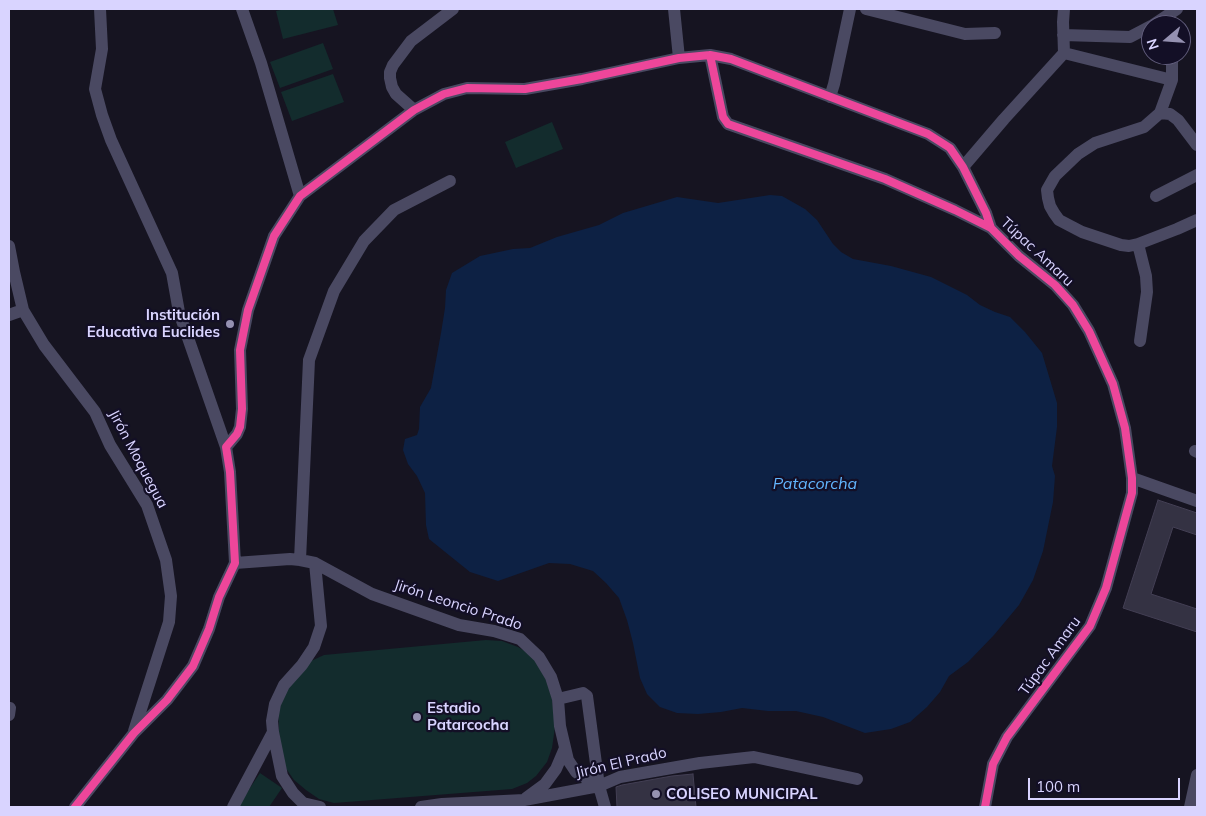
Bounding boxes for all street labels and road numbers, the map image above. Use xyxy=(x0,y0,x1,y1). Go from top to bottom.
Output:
street label: Túpac Amaru xyxy=(997,214,1077,290)
street label: Jirón Moquegua xyxy=(104,407,172,511)
street label: Jirón Leoncio Prado xyxy=(392,576,524,634)
street label: Túpac Amaru xyxy=(1015,613,1085,699)
street label: Jirón El Prado xyxy=(574,744,668,782)

